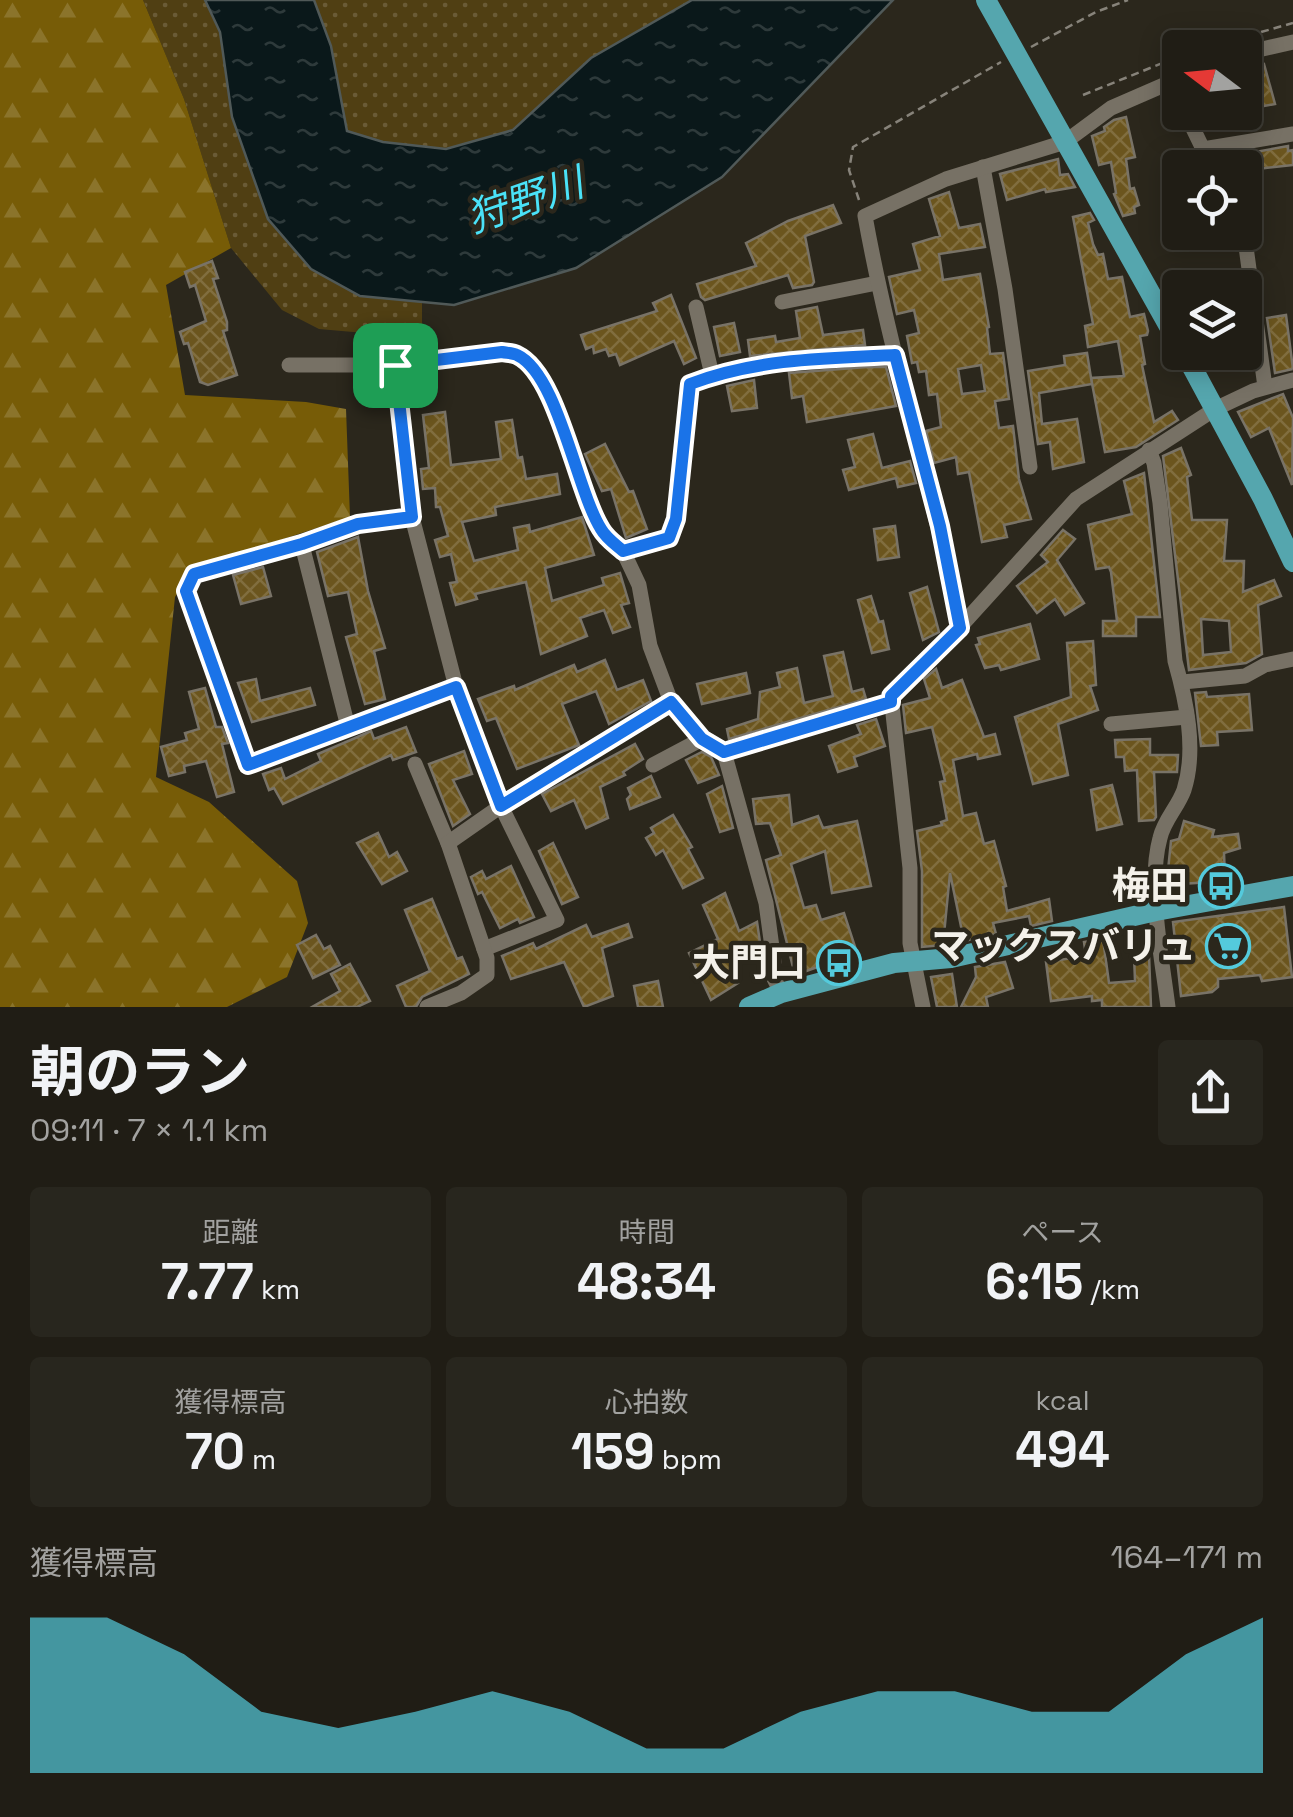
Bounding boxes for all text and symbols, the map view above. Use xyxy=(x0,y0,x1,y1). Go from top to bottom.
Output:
north arrow xyxy=(1162,30,1262,130)
map controls xyxy=(1162,30,1262,370)
button: locate xyxy=(1162,150,1262,250)
water label: 狩野川 xyxy=(460,156,594,244)
button: layers xyxy=(1162,270,1262,370)
pin xyxy=(353,323,438,408)
icon: arrive xyxy=(368,338,423,393)
place label: 梅田 xyxy=(1112,862,1188,910)
bus stop icon: 梅田 xyxy=(1198,863,1244,909)
place label: マックスバリュ xyxy=(931,922,1196,970)
supermarket icon: マックスバリュ xyxy=(1205,923,1251,969)
place label: 大門口 xyxy=(692,939,806,987)
bus stop icon: 大門口 xyxy=(816,940,862,986)
text: 朝のラン xyxy=(30,1037,250,1107)
button: share xyxy=(1158,1040,1263,1145)
text: 09:11 · 7 × 1.1 km xyxy=(30,1110,268,1150)
text: 距離 xyxy=(202,1214,259,1250)
text: 時間 xyxy=(618,1214,675,1250)
text: ペース xyxy=(1021,1214,1104,1250)
text: 7.77 xyxy=(161,1250,254,1314)
text: 48:34 xyxy=(577,1250,716,1314)
text: 6:15 xyxy=(985,1250,1083,1314)
text: km xyxy=(254,1271,300,1307)
text: /km xyxy=(1083,1271,1140,1307)
text: kcal xyxy=(1035,1382,1090,1418)
text: 獲得標高 xyxy=(174,1384,287,1420)
text: 心拍数 xyxy=(604,1384,689,1420)
text: 494 xyxy=(1015,1418,1110,1482)
text: 70 xyxy=(185,1420,245,1484)
text: 159 xyxy=(571,1420,655,1484)
text: m xyxy=(245,1441,276,1477)
text: bpm xyxy=(655,1441,722,1477)
text: 164–171 m xyxy=(1110,1537,1263,1577)
text: 獲得標高 xyxy=(30,1543,158,1583)

